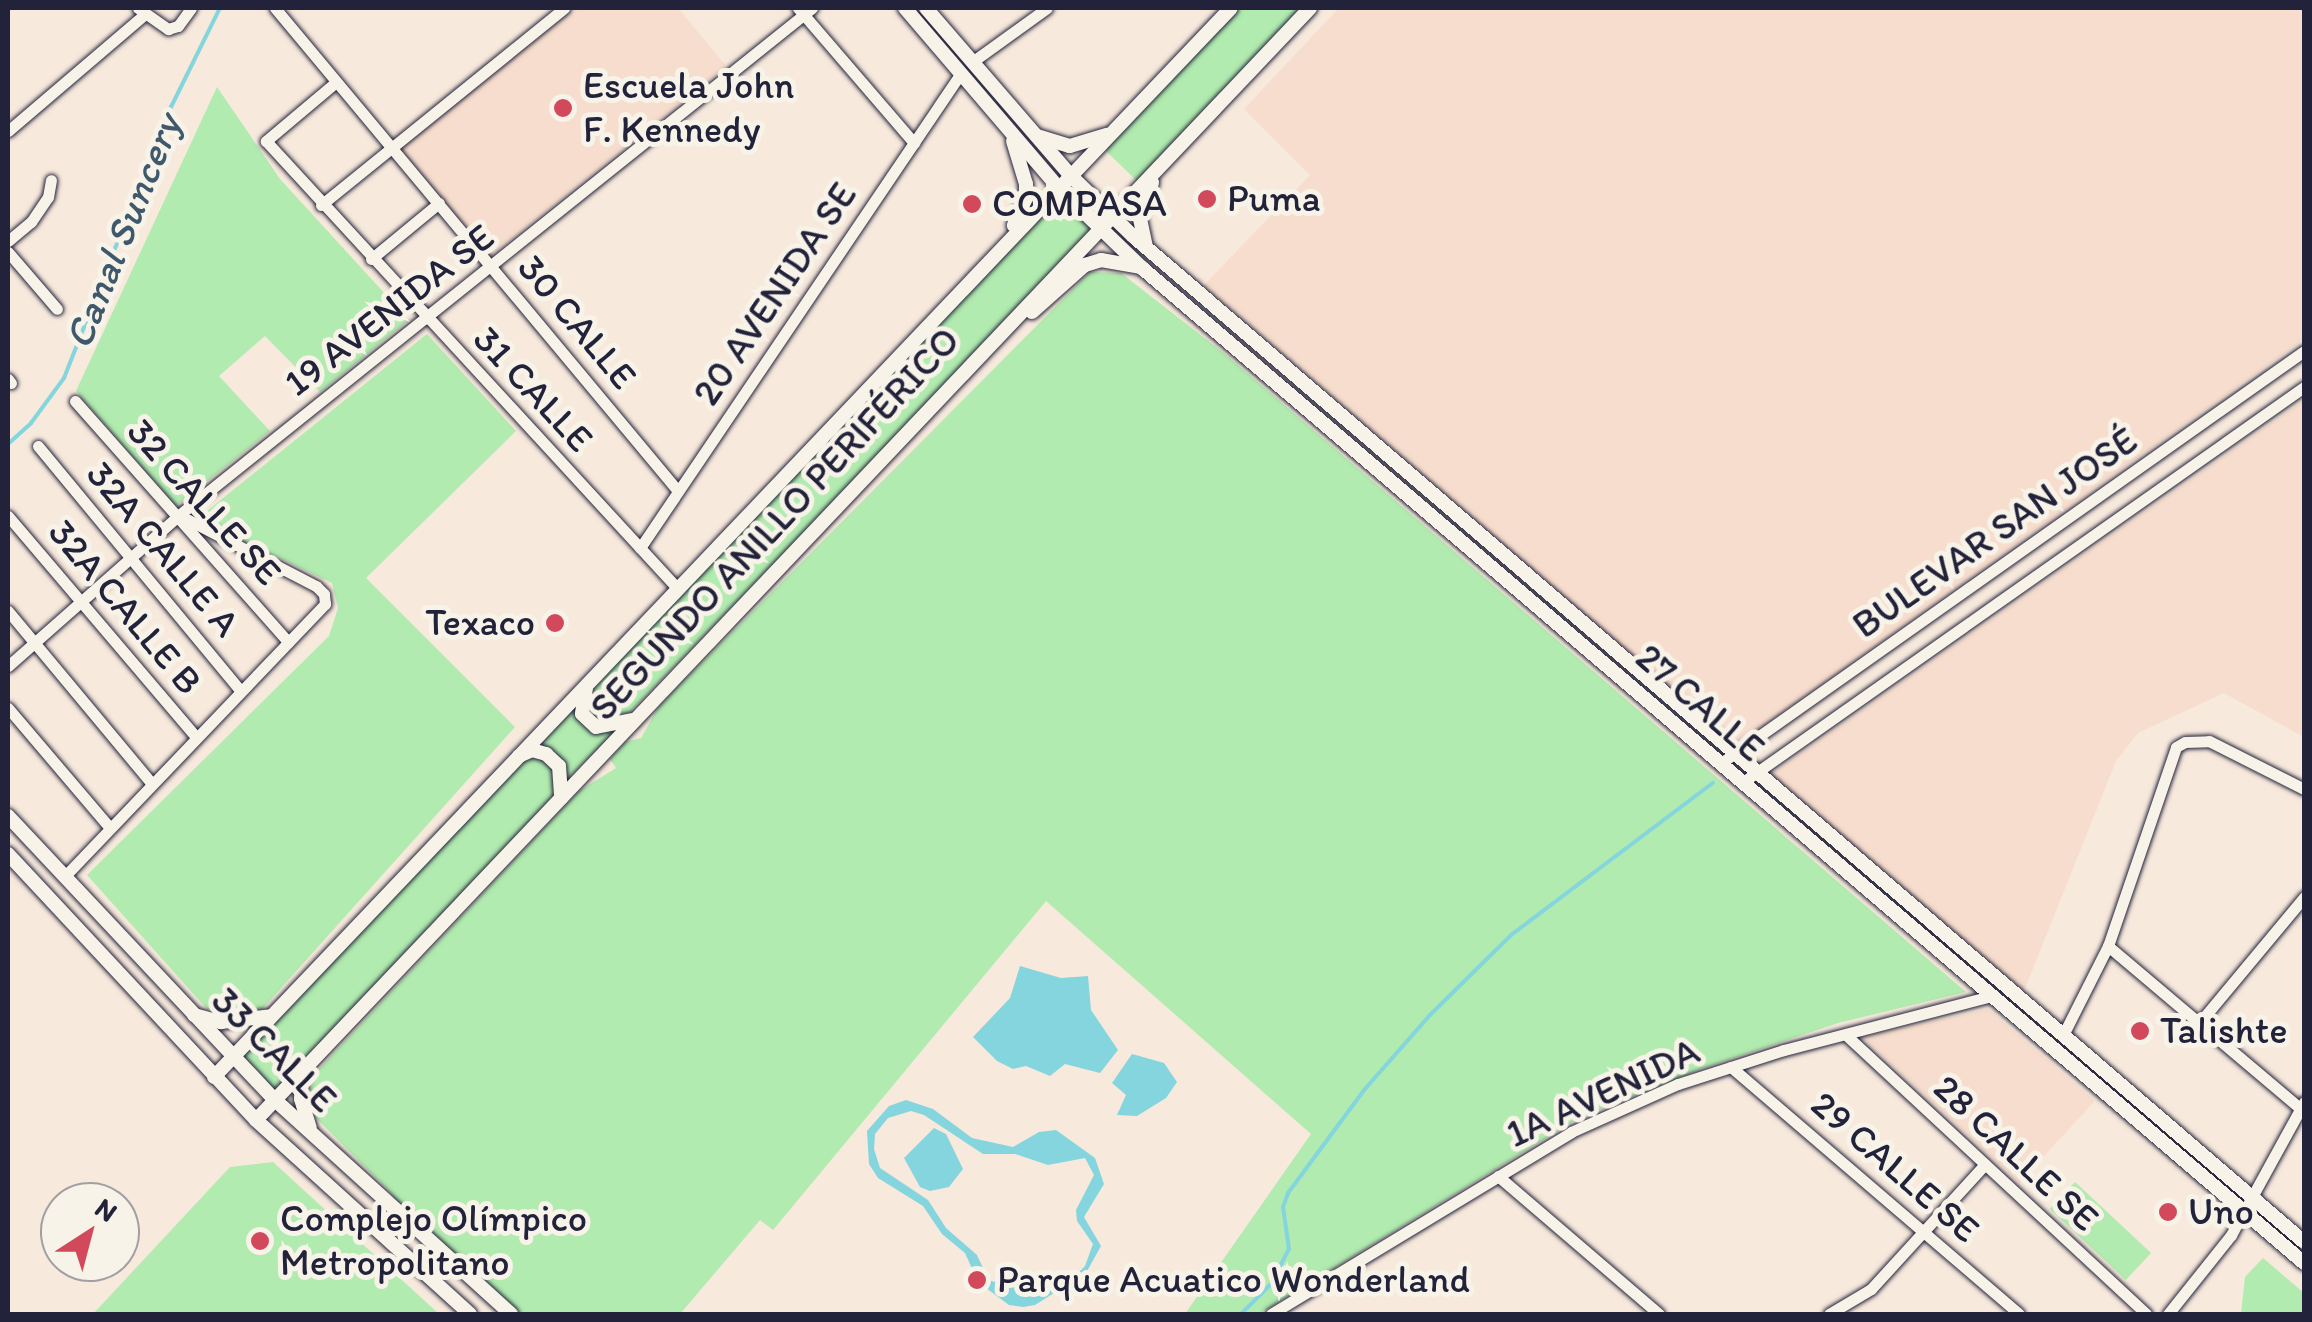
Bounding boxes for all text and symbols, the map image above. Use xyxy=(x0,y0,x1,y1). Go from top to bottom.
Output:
place label: Escuela John F. Kennedy xyxy=(583,63,794,152)
marker: Escuela John F. Kennedy xyxy=(552,97,574,119)
water label: Canal Suncery xyxy=(53,107,191,355)
street label: 20 AVENIDA SE xyxy=(684,174,866,414)
place label: Puma xyxy=(1227,176,1320,222)
place label: COMPASA xyxy=(992,181,1167,227)
marker: Puma xyxy=(1196,188,1218,210)
marker: COMPASA xyxy=(961,193,983,215)
street label: 19 AVENIDA SE xyxy=(275,214,503,406)
street label: 30 CALLE xyxy=(508,246,646,398)
street label: 31 CALLE xyxy=(463,317,603,461)
street label: SEGUNDO ANILLO PERIFÉRICO xyxy=(581,318,969,730)
street label: 32 CALLE SE xyxy=(117,409,291,595)
street label: BULEVAR SAN JOSÉ xyxy=(1844,418,2146,648)
street label: 32A CALLE A xyxy=(76,452,250,646)
street label: 32A CALLE B xyxy=(38,510,212,704)
place label: Texaco xyxy=(425,600,535,646)
marker: Texaco xyxy=(544,612,566,634)
street label: 27 CALLE xyxy=(1626,635,1774,771)
street label: 33 CALLE xyxy=(202,978,346,1122)
place label: Talishte xyxy=(2160,1008,2288,1054)
marker: Talishte xyxy=(2129,1020,2151,1042)
street label: 1A AVENIDA xyxy=(1500,1029,1706,1157)
street label: 28 CALLE SE xyxy=(1924,1065,2108,1241)
street label: 29 CALLE SE xyxy=(1802,1082,1988,1252)
north arrow xyxy=(40,1182,140,1282)
place label: Uno xyxy=(2188,1189,2254,1235)
text: N xyxy=(89,1190,124,1229)
place label: Complejo Olímpico Metropolitano xyxy=(280,1196,586,1286)
marker: Uno xyxy=(2157,1201,2179,1223)
marker: Complejo Olímpico Metropolitano xyxy=(249,1230,271,1252)
place label: Parque Acuatico Wonderland xyxy=(997,1257,1468,1303)
marker: Parque Acuatico Wonderland xyxy=(966,1269,988,1291)

